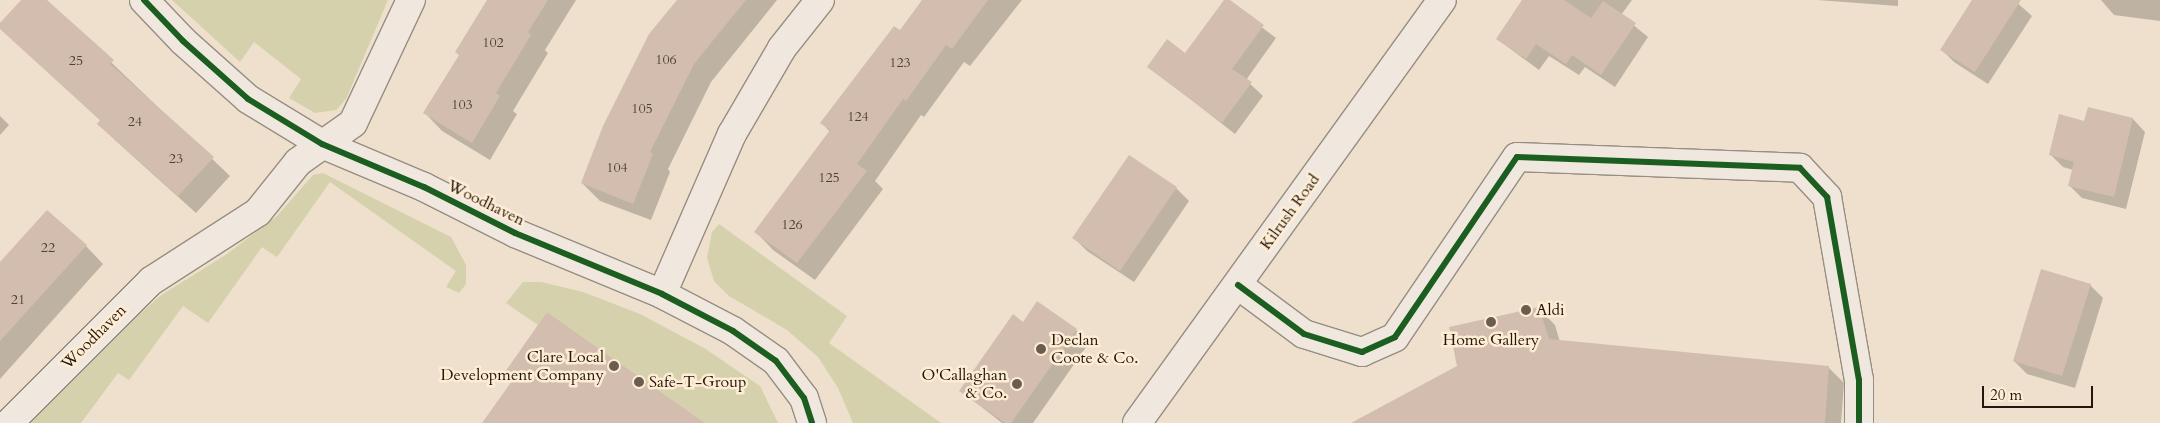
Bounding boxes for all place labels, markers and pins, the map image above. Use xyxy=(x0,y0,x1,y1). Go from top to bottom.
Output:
place label: Aldi xyxy=(1536,300,1564,320)
marker: Aldi xyxy=(1520,304,1532,316)
marker: Home Gallery xyxy=(1485,316,1497,328)
place label: Declan Coote & Co. xyxy=(1051,330,1138,368)
place label: Home Gallery xyxy=(1443,330,1539,350)
marker: Declan Coote & Co. xyxy=(1035,343,1047,355)
place label: Clare Local Development Company xyxy=(441,347,604,385)
marker: Clare Local Development Company xyxy=(608,360,620,372)
place label: O'Callaghan & Co. xyxy=(922,365,1007,403)
place label: Safe-T-Group xyxy=(649,372,747,392)
marker: Safe-T-Group xyxy=(633,376,645,388)
marker: O'Callaghan & Co. xyxy=(1011,378,1023,390)

